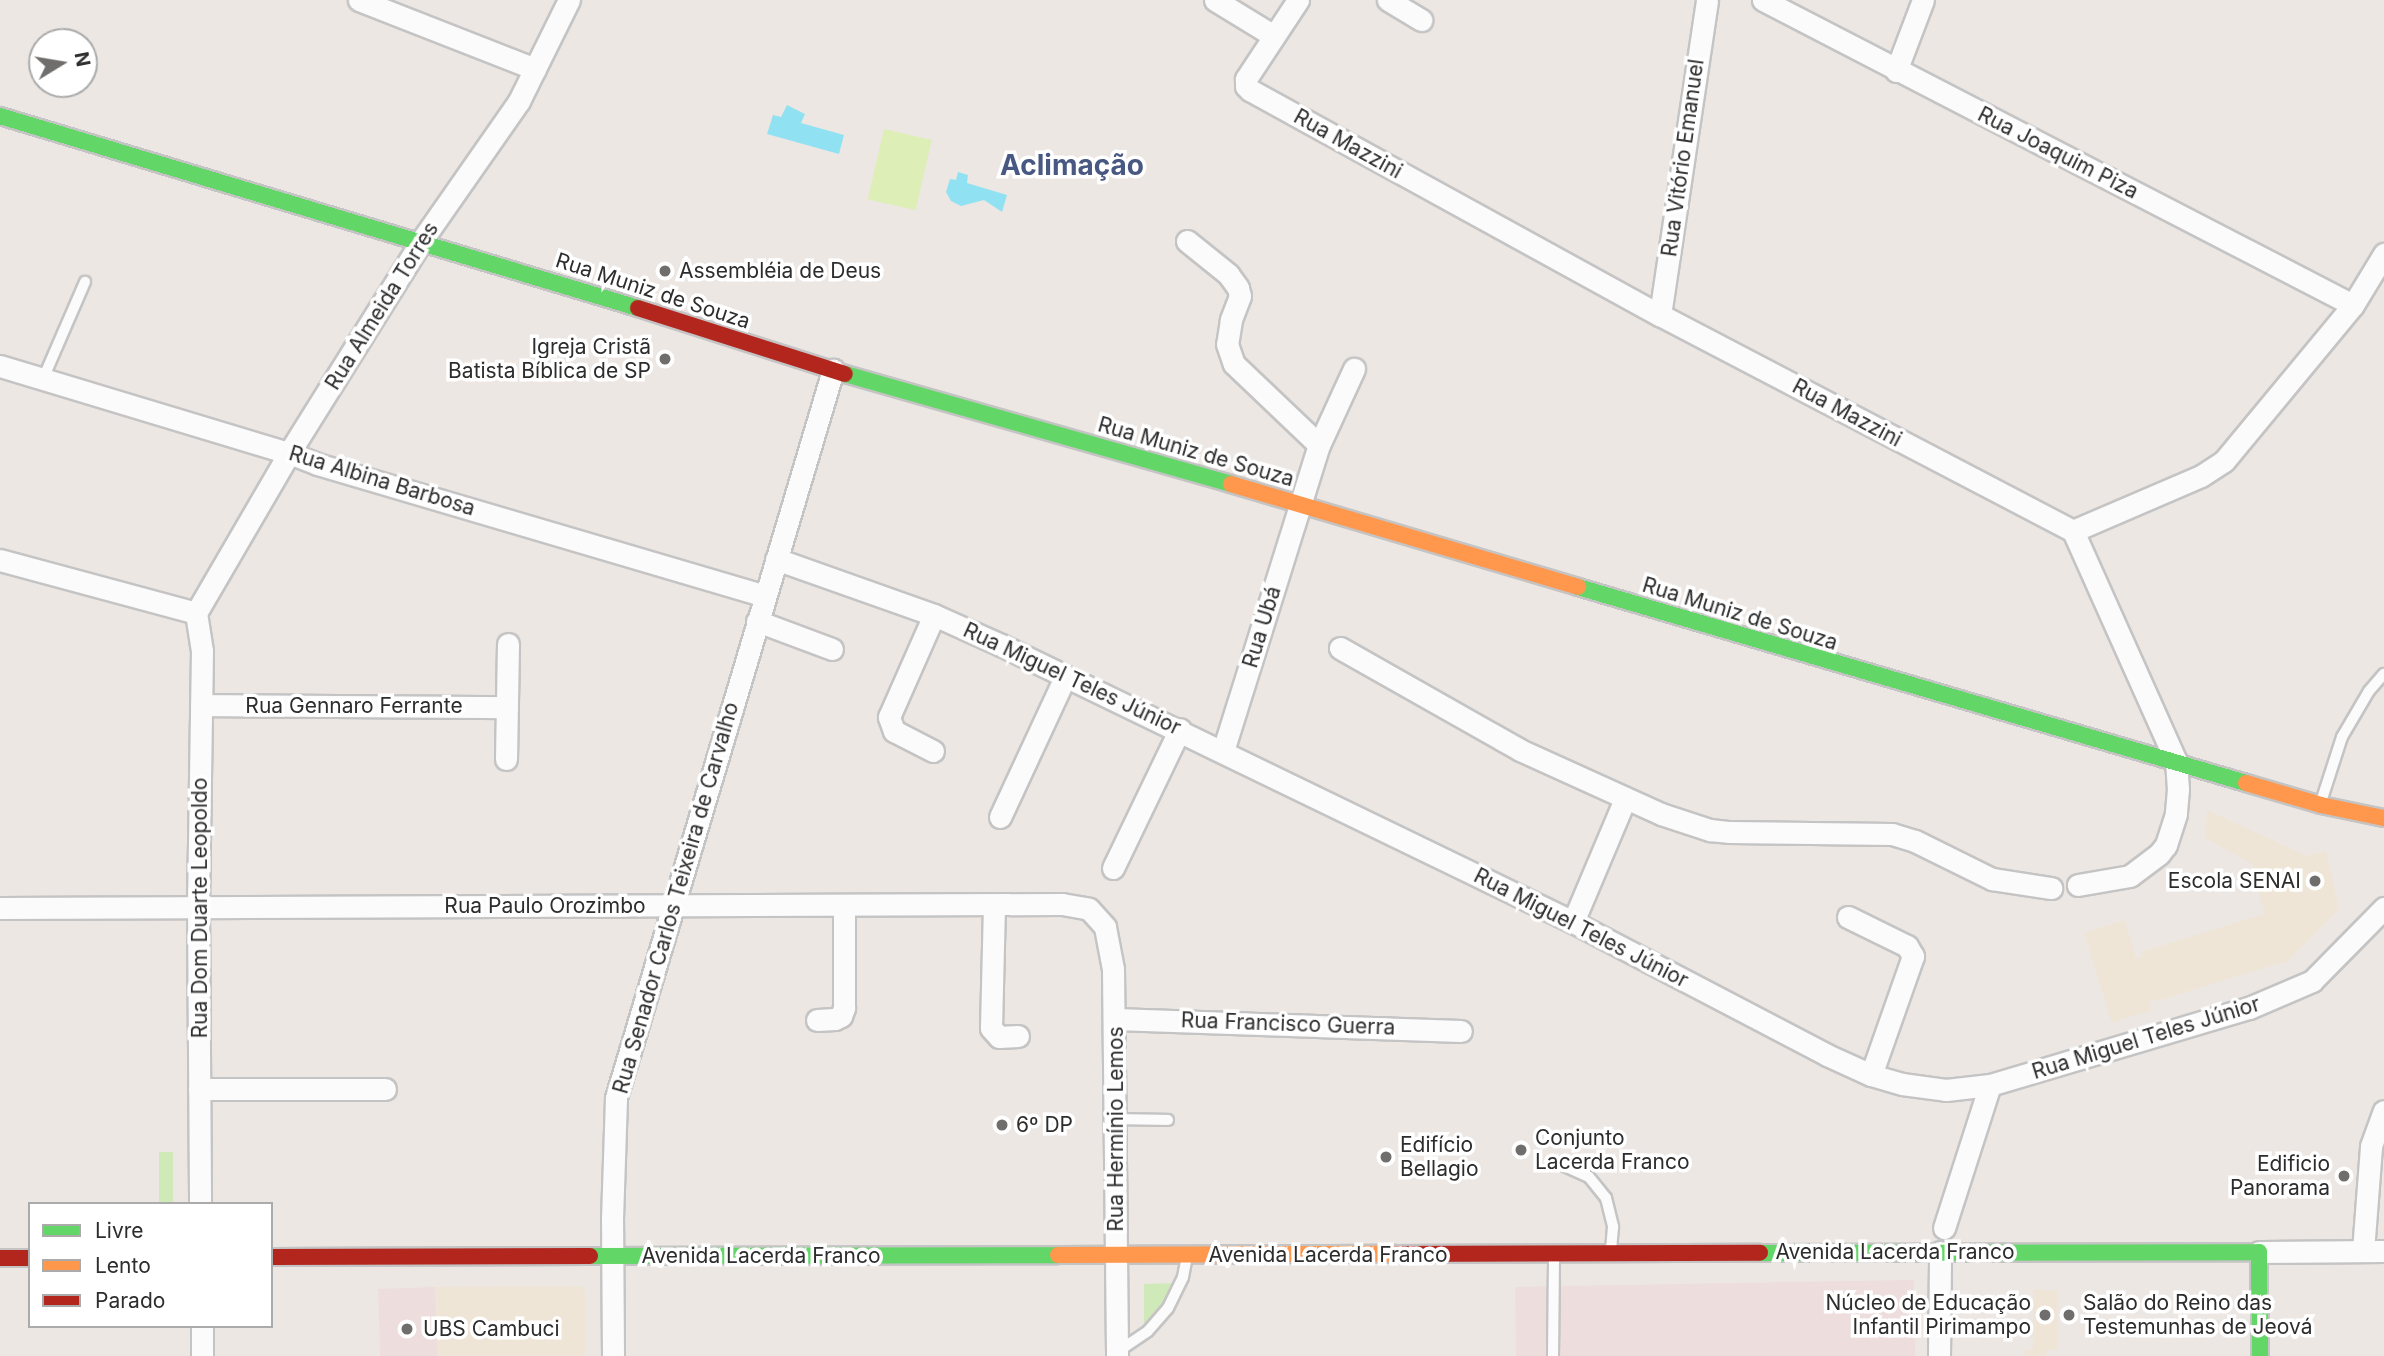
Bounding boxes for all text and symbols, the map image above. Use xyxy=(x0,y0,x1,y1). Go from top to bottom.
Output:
north arrow xyxy=(28,28,98,98)
text: N xyxy=(69,50,95,69)
street label: Rua Vitório Emanuel xyxy=(1657,58,1709,258)
street label: Rua Joaquim Piza xyxy=(1974,102,2142,204)
street label: Rua Mazzini xyxy=(1289,104,1407,184)
district label: Aclimação xyxy=(1000,148,1144,182)
street label: Rua Almeida Torres xyxy=(320,217,444,395)
street label: Rua Muniz de Souza xyxy=(553,248,753,334)
place label: Assembléia de Deus xyxy=(679,258,881,284)
marker: Assembléia de Deus xyxy=(657,263,673,279)
place label: Igreja Cristã Batista Bíblica de SP xyxy=(448,334,651,384)
marker: Igreja Cristã Batista Bíblica de SP xyxy=(657,351,673,367)
street label: Rua Mazzini xyxy=(1788,374,1906,452)
street label: Rua Muniz de Souza xyxy=(1095,412,1297,492)
street label: Rua Albina Barbosa xyxy=(286,441,478,521)
street label: Rua Muniz de Souza xyxy=(1639,572,1841,656)
street label: Rua Ubá xyxy=(1238,583,1286,671)
street label: Rua Miguel Teles Júnior xyxy=(959,617,1185,741)
street label: Rua Gennaro Ferrante xyxy=(245,693,463,719)
street label: Rua Senador Carlos Teixeira de Carvalho xyxy=(608,699,744,1097)
street label: Rua Dom Duarte Leopoldo xyxy=(187,778,213,1038)
street label: Rua Miguel Teles Júnior xyxy=(1470,863,1692,993)
place label: Escola SENAI xyxy=(2168,868,2301,894)
marker: Escola SENAI xyxy=(2307,873,2323,889)
street label: Rua Paulo Orozimbo xyxy=(444,893,646,919)
street label: Rua Miguel Teles Júnior xyxy=(2029,991,2263,1085)
street label: Rua Francisco Guerra xyxy=(1180,1008,1396,1040)
street label: Rua Hermínio Lemos xyxy=(1103,1026,1129,1232)
place label: 6º DP xyxy=(1016,1112,1073,1138)
marker: 6º DP xyxy=(994,1117,1010,1133)
place label: Conjunto Lacerda Franco xyxy=(1535,1125,1689,1175)
place label: Edifício Bellagio xyxy=(1400,1132,1479,1182)
marker: Conjunto Lacerda Franco xyxy=(1513,1142,1529,1158)
marker: Edifício Bellagio xyxy=(1378,1149,1394,1165)
place label: Edificio Panorama xyxy=(2230,1151,2330,1201)
marker: Edificio Panorama xyxy=(2336,1168,2352,1184)
legend xyxy=(28,1202,273,1328)
text: Livre xyxy=(95,1218,144,1243)
street label: Avenida Lacerda Franco xyxy=(1775,1239,2015,1265)
street label: Avenida Lacerda Franco xyxy=(1208,1242,1448,1268)
street label: Avenida Lacerda Franco xyxy=(641,1243,881,1269)
text: Lento xyxy=(95,1253,151,1278)
text: Parado xyxy=(95,1288,165,1313)
place label: Núcleo de Educação Infantil Pirimampo xyxy=(1825,1290,2031,1340)
place label: Salão do Reino das Testemunhas de Jeová xyxy=(2083,1290,2312,1340)
marker: Núcleo de Educação Infantil Pirimampo xyxy=(2037,1307,2053,1323)
marker: Salão do Reino das Testemunhas de Jeová xyxy=(2061,1307,2077,1323)
place label: UBS Cambuci xyxy=(423,1316,560,1342)
marker: UBS Cambuci xyxy=(397,1319,417,1339)

